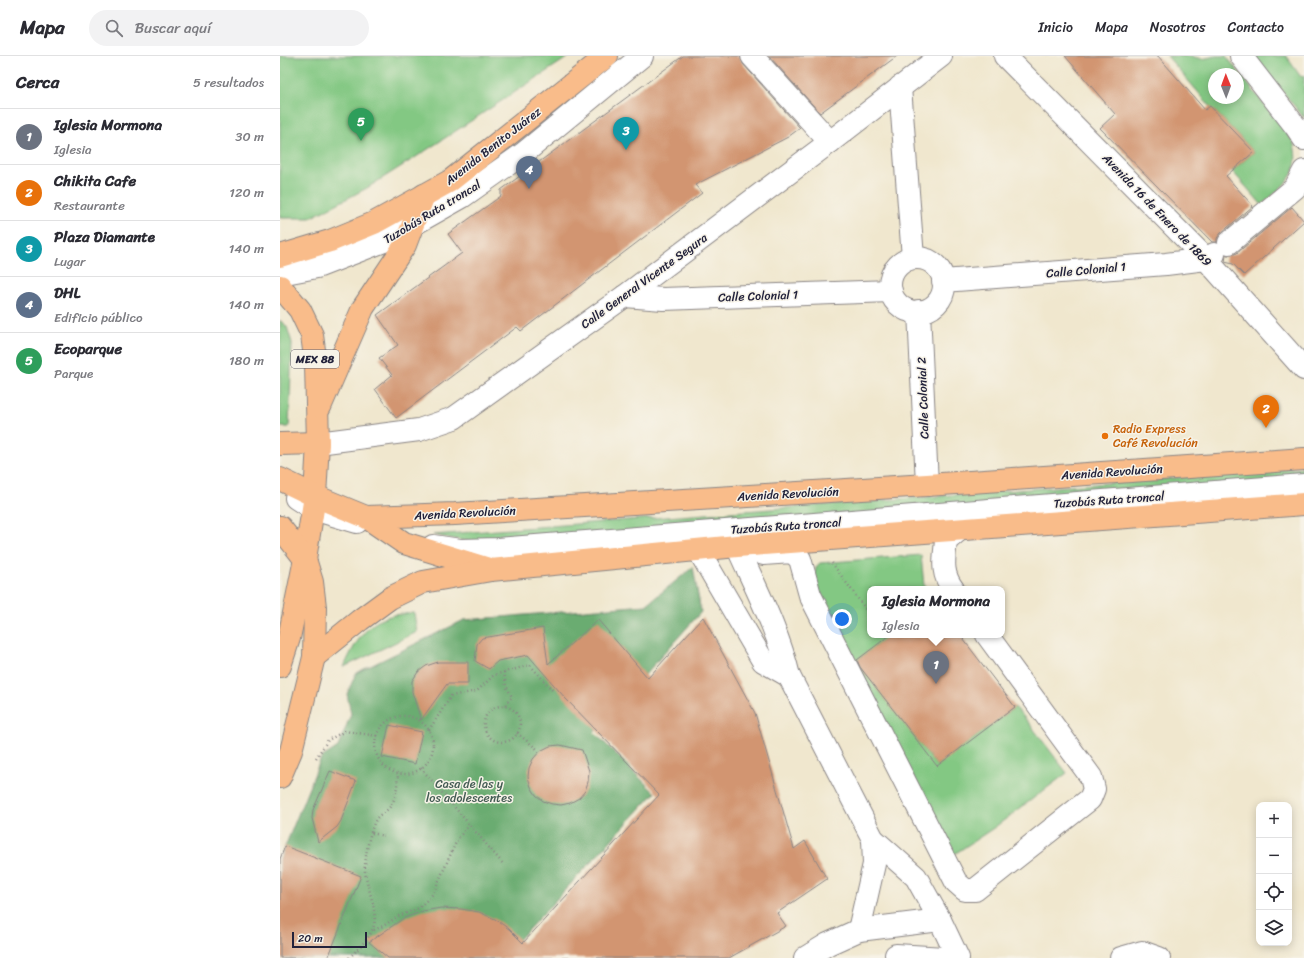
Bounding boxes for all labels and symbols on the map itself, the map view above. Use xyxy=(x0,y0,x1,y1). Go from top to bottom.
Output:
north arrow xyxy=(1208,68,1244,104)
street label: Avenida Benito Juárez xyxy=(439,101,546,191)
pin: 5 xyxy=(348,108,374,141)
pin: 3 xyxy=(613,117,639,150)
street label: Avenida 16 de Enero de 1869 xyxy=(1096,147,1217,272)
pin: 4 xyxy=(516,156,542,189)
street label: Tuzobús Ruta troncal xyxy=(379,174,486,250)
street label: Calle General Vicente Segura xyxy=(576,227,713,335)
street label: Calle Colonial 1 xyxy=(1045,256,1127,284)
street label: Calle Colonial 1 xyxy=(718,284,798,308)
road number: MEX 88 xyxy=(291,350,339,368)
street label: Calle Colonial 2 xyxy=(911,357,935,439)
pin: 2 xyxy=(1253,395,1279,428)
place label: Radio Express Café Revolución xyxy=(1113,418,1198,454)
marker: Radio Express Café Revolución xyxy=(1100,431,1110,441)
street label: Avenida Revolución xyxy=(1059,457,1164,487)
street label: Avenida Revolución xyxy=(736,480,840,508)
street label: Tuzobús Ruta troncal xyxy=(1053,485,1166,515)
street label: Avenida Revolución xyxy=(413,499,517,527)
street label: Tuzobús Ruta troncal xyxy=(730,511,843,541)
your location xyxy=(832,609,852,629)
pin: 1 xyxy=(923,651,949,684)
park label: Casa de las y los adolescentes xyxy=(426,773,512,809)
scale bar xyxy=(292,930,367,949)

